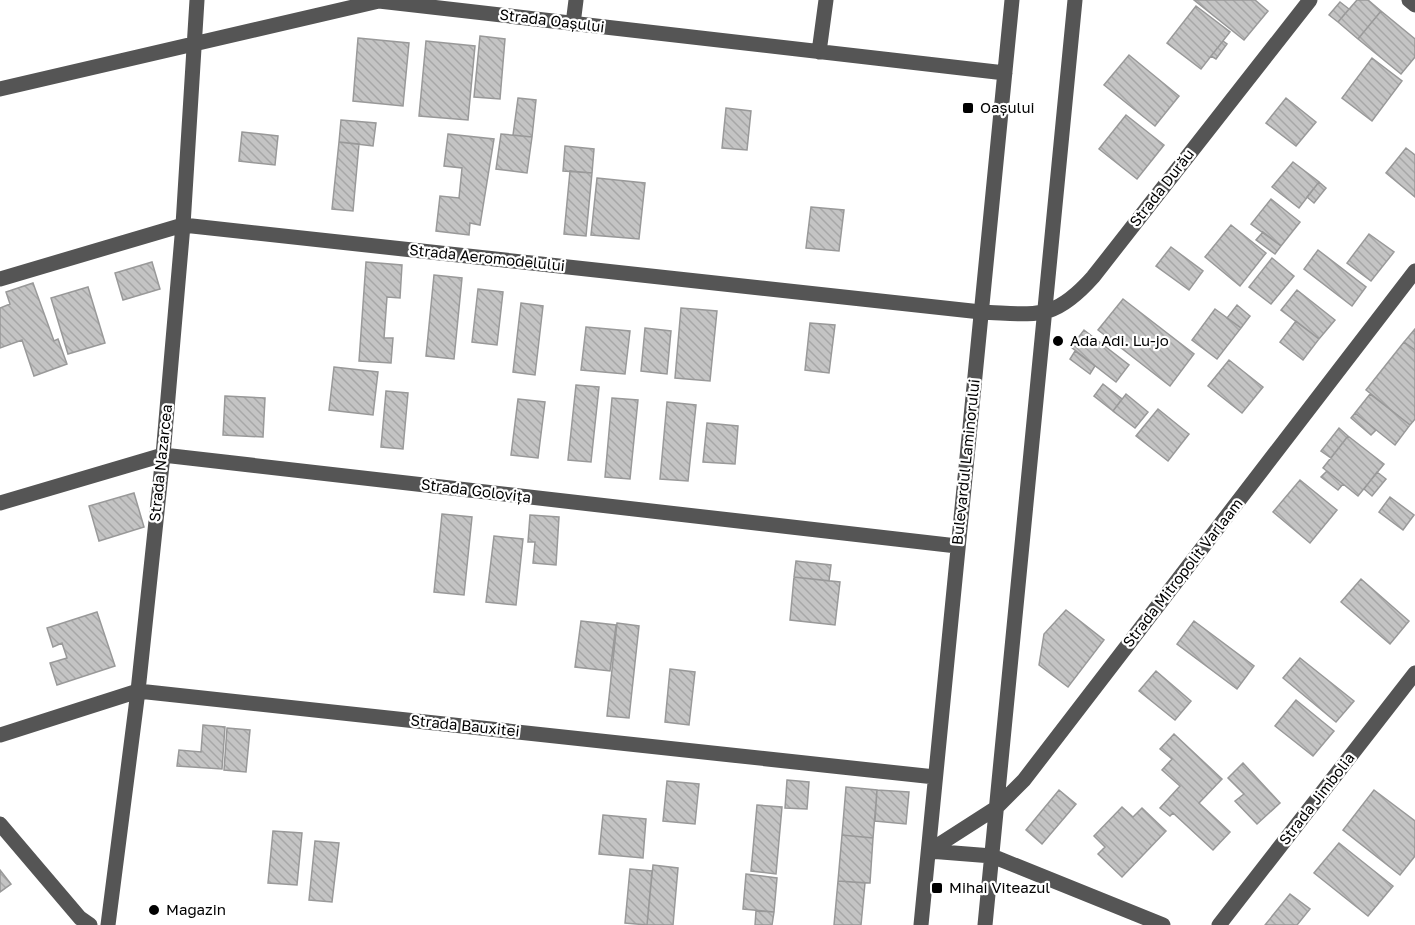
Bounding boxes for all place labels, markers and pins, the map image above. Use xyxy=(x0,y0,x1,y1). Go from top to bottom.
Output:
place label: Oașului xyxy=(980,98,1035,116)
marker: Oașului xyxy=(961,101,975,115)
place label: Ada Adi. Lu-jo xyxy=(1070,331,1169,349)
marker: Ada Adi. Lu-jo xyxy=(1051,334,1065,348)
place label: Mihai Viteazul xyxy=(949,878,1050,896)
marker: Mihai Viteazul xyxy=(930,881,944,895)
place label: Magazin xyxy=(166,900,226,918)
marker: Magazin xyxy=(147,903,161,917)

